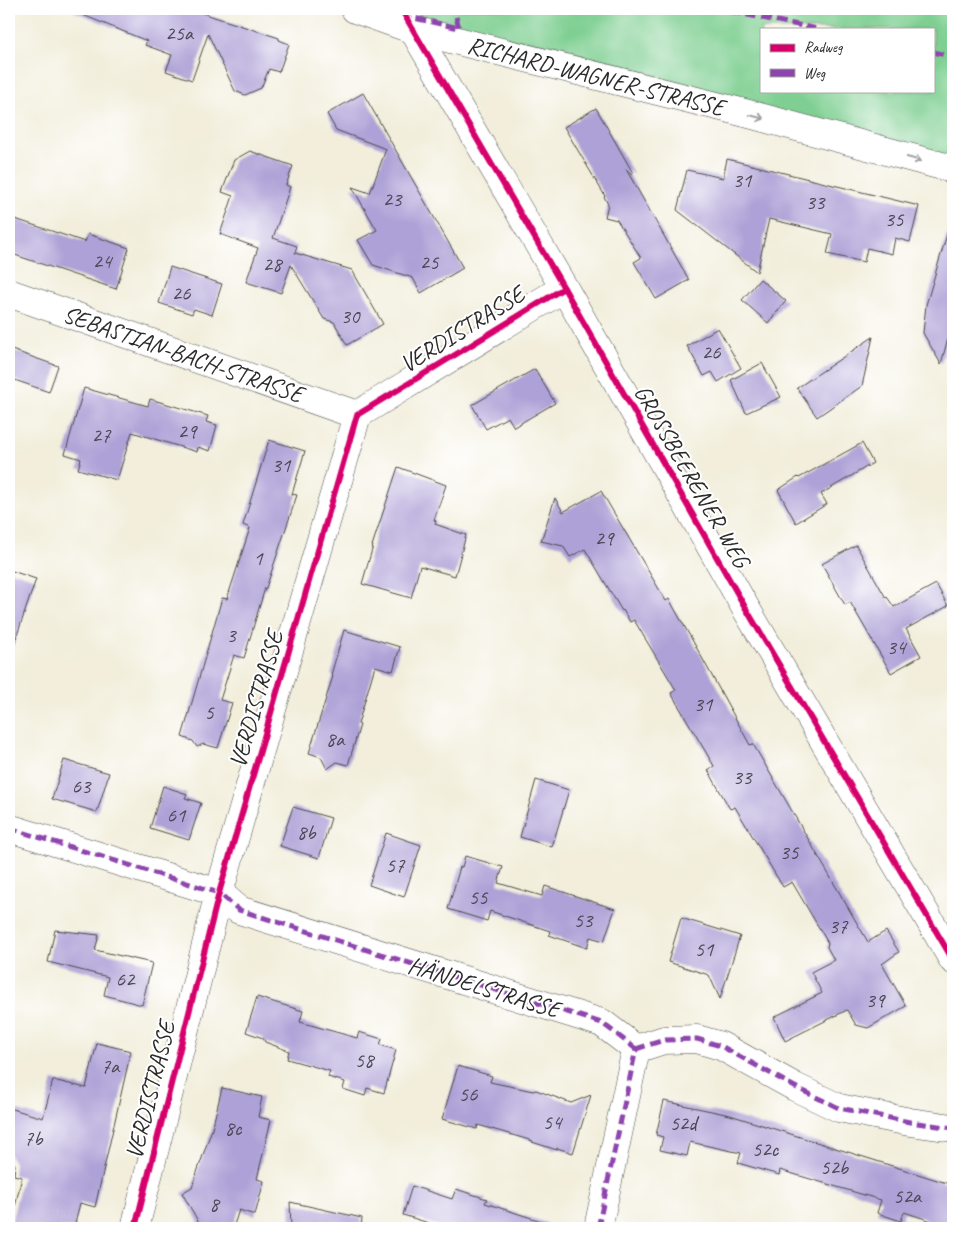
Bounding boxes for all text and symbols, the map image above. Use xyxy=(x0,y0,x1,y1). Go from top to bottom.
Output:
house number: 25a xyxy=(165,20,195,46)
legend xyxy=(760,28,934,92)
street label: RICHARD-WAGNER-STRASSE xyxy=(465,30,730,123)
text: Radweg xyxy=(804,38,844,57)
text: Weg xyxy=(804,64,826,83)
one-way arrow xyxy=(749,112,765,122)
one-way arrow xyxy=(906,154,922,164)
house number: 31 xyxy=(733,167,753,193)
house number: 23 xyxy=(383,186,403,212)
house number: 33 xyxy=(806,189,826,215)
house number: 35 xyxy=(885,206,905,232)
house number: 24 xyxy=(93,248,114,274)
house number: 25 xyxy=(420,249,440,275)
house number: 28 xyxy=(263,251,284,277)
street label: VERDISTRASSE xyxy=(394,277,532,379)
house number: 26 xyxy=(172,280,191,306)
street label: SEBASTIAN-BACH-STRASSE xyxy=(59,299,310,410)
house number: 30 xyxy=(341,303,361,329)
house number: 26 xyxy=(702,339,721,365)
street label: GROSSBEERENER WEG xyxy=(628,379,758,575)
house number: 29 xyxy=(178,418,198,444)
house number: 27 xyxy=(92,422,112,448)
house number: 31 xyxy=(272,452,292,478)
house number: 29 xyxy=(595,525,615,551)
house number: 1 xyxy=(253,545,264,571)
house number: 3 xyxy=(226,622,237,648)
street label: VERDISTRASSE xyxy=(222,624,291,771)
house number: 34 xyxy=(887,634,908,660)
house number: 31 xyxy=(694,691,714,717)
house number: 5 xyxy=(204,699,215,725)
house number: 8a xyxy=(326,726,346,752)
house number: 33 xyxy=(733,764,753,790)
house number: 63 xyxy=(72,773,92,799)
house number: 61 xyxy=(167,802,187,828)
house number: 8b xyxy=(297,819,317,845)
house number: 35 xyxy=(780,839,800,865)
house number: 57 xyxy=(386,852,406,878)
house number: 55 xyxy=(469,884,489,910)
house number: 53 xyxy=(574,907,594,933)
house number: 37 xyxy=(829,913,849,939)
house number: 51 xyxy=(695,936,715,962)
street label: HÄNDELSTRASSE xyxy=(404,950,566,1025)
house number: 62 xyxy=(116,966,136,992)
house number: 39 xyxy=(866,987,886,1013)
street label: VERDISTRASSE xyxy=(118,1015,182,1162)
house number: 58 xyxy=(355,1047,376,1073)
house number: 7a xyxy=(101,1053,121,1079)
house number: 56 xyxy=(459,1081,478,1107)
house number: 54 xyxy=(543,1109,564,1135)
house number: 52d xyxy=(669,1110,700,1136)
house number: 8c xyxy=(225,1115,243,1141)
house number: 7b xyxy=(24,1125,44,1151)
house number: 52c xyxy=(752,1136,780,1162)
house number: 52b xyxy=(820,1154,850,1180)
house number: 52a xyxy=(893,1183,923,1209)
house number: 8 xyxy=(209,1191,221,1217)

